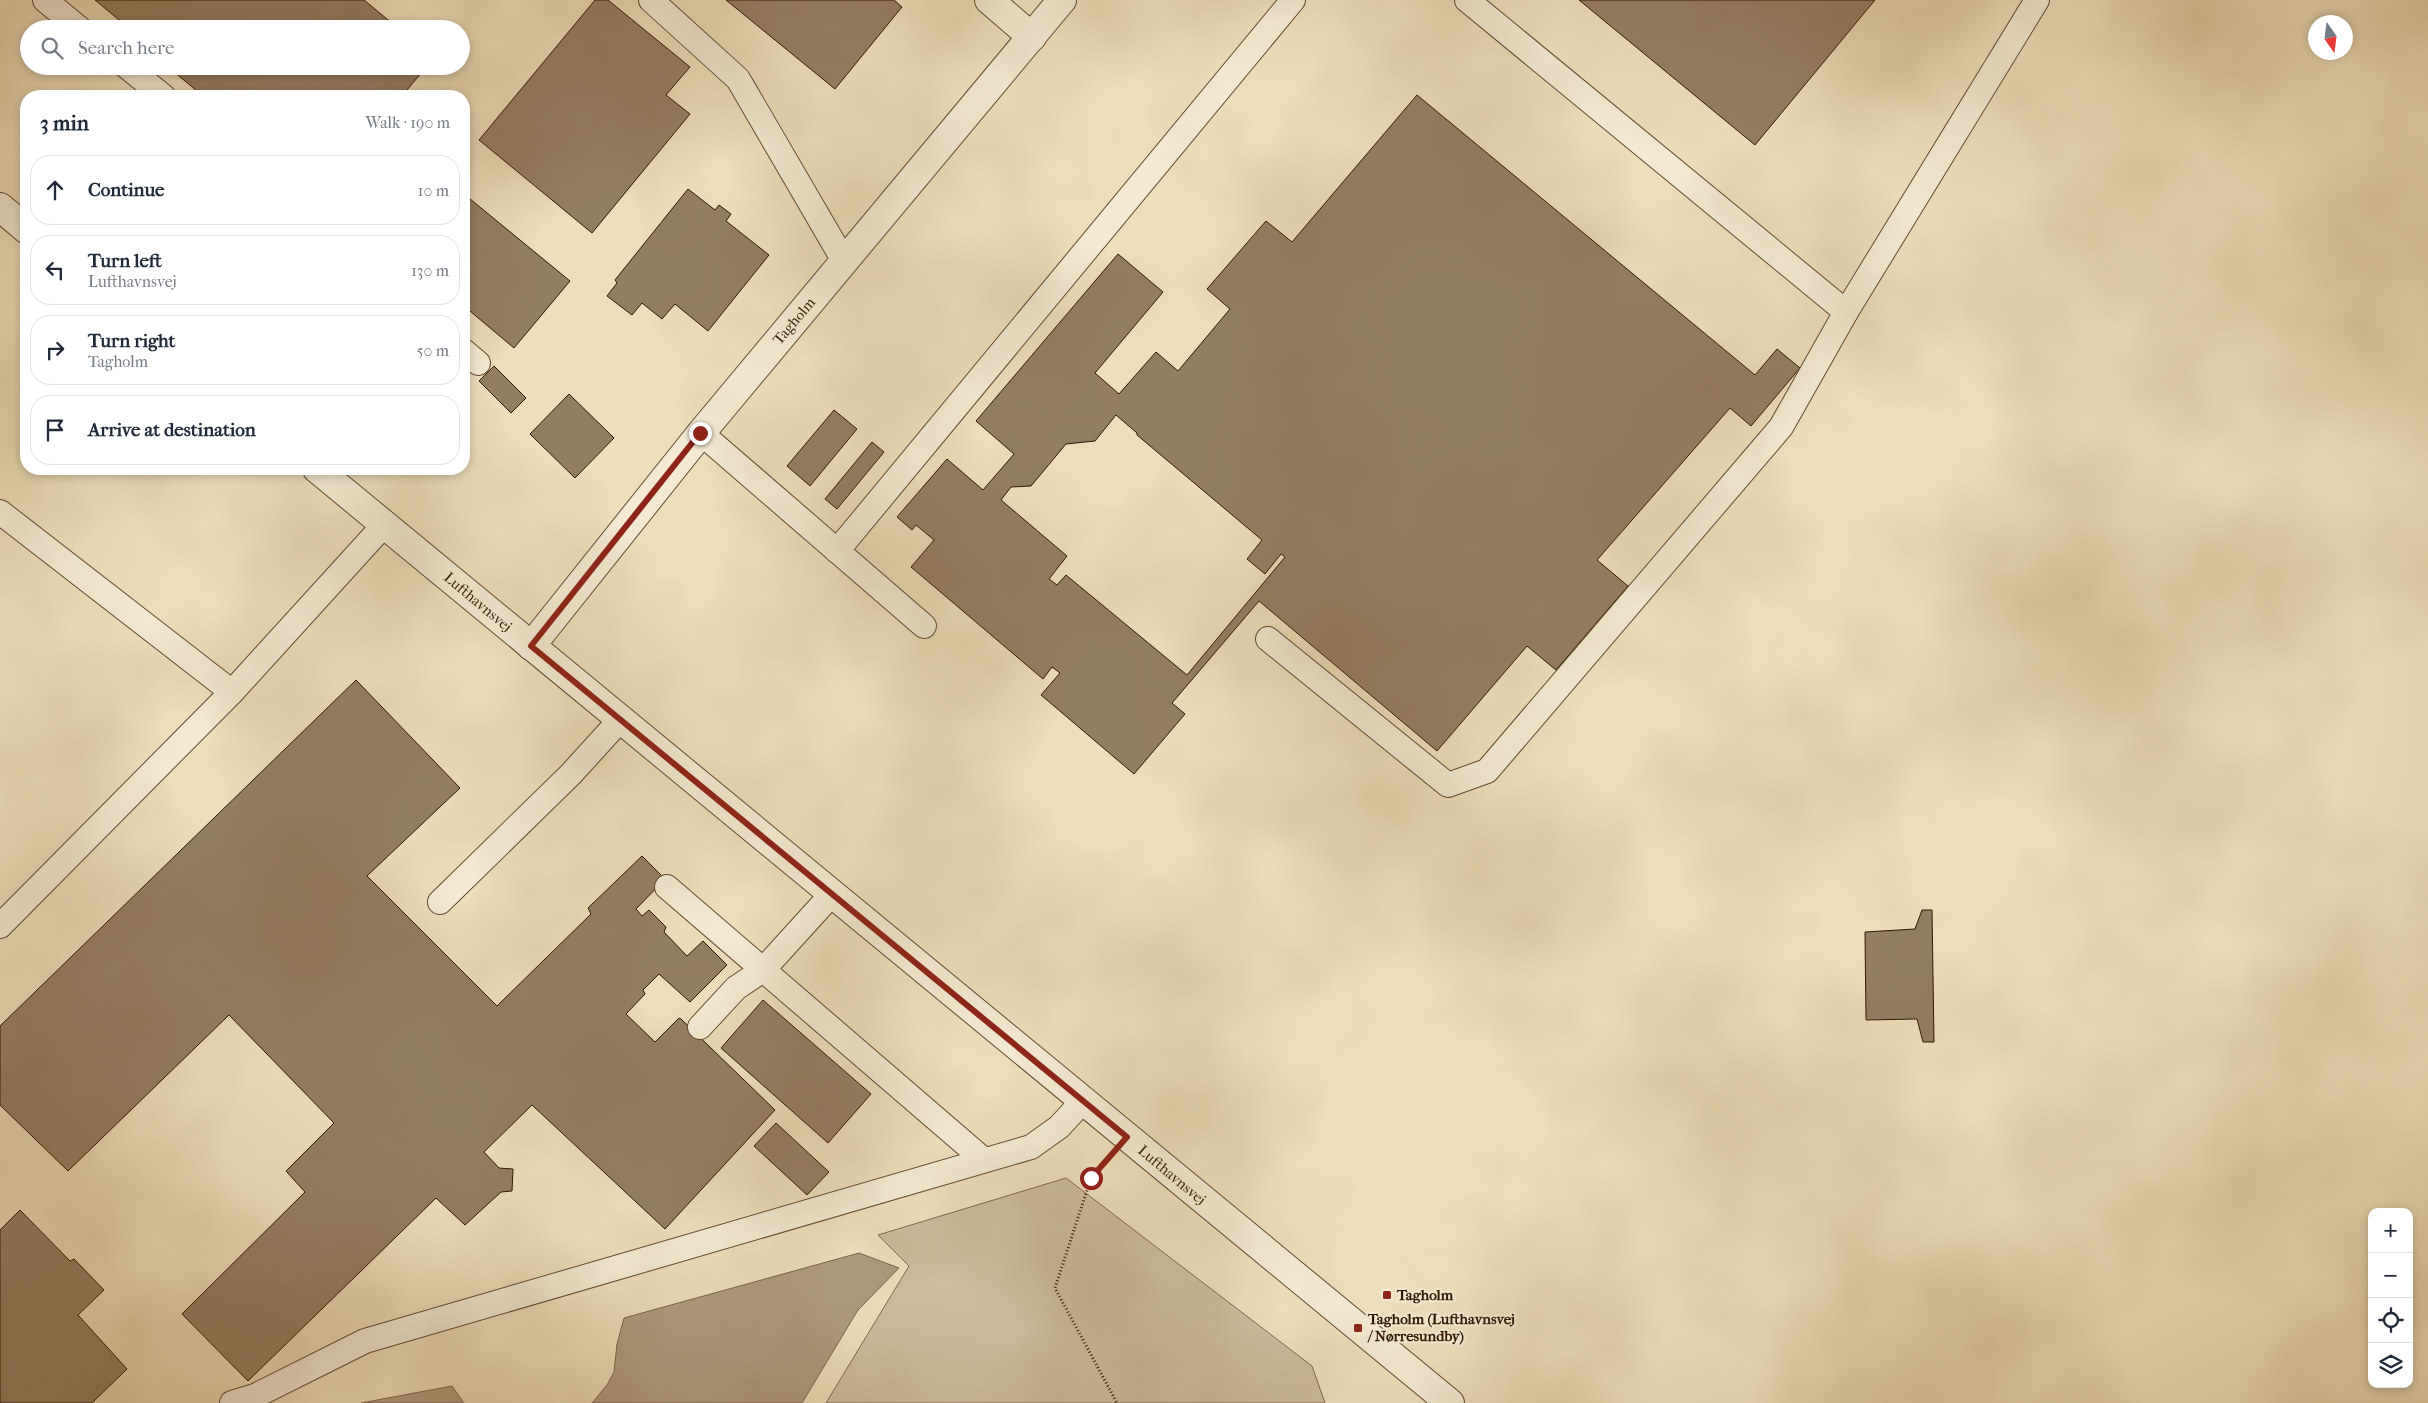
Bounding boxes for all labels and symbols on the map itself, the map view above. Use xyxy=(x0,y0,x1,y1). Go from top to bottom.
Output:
north arrow xyxy=(2308,15,2353,60)
street label: Tagholm xyxy=(769,293,819,348)
route end xyxy=(689,422,712,445)
street label: Lufthavnsvej xyxy=(440,568,516,636)
street label: Lufthavnsvej xyxy=(1134,1141,1210,1209)
route start xyxy=(1080,1167,1103,1190)
place label: Tagholm xyxy=(1396,1286,1454,1304)
marker: Tagholm xyxy=(1381,1289,1393,1301)
place label: Tagholm (Lufthavnsvej / Nørresundby) xyxy=(1367,1310,1515,1345)
marker: Tagholm (Lufthavnsvej / Nørresundby) xyxy=(1352,1322,1364,1334)

